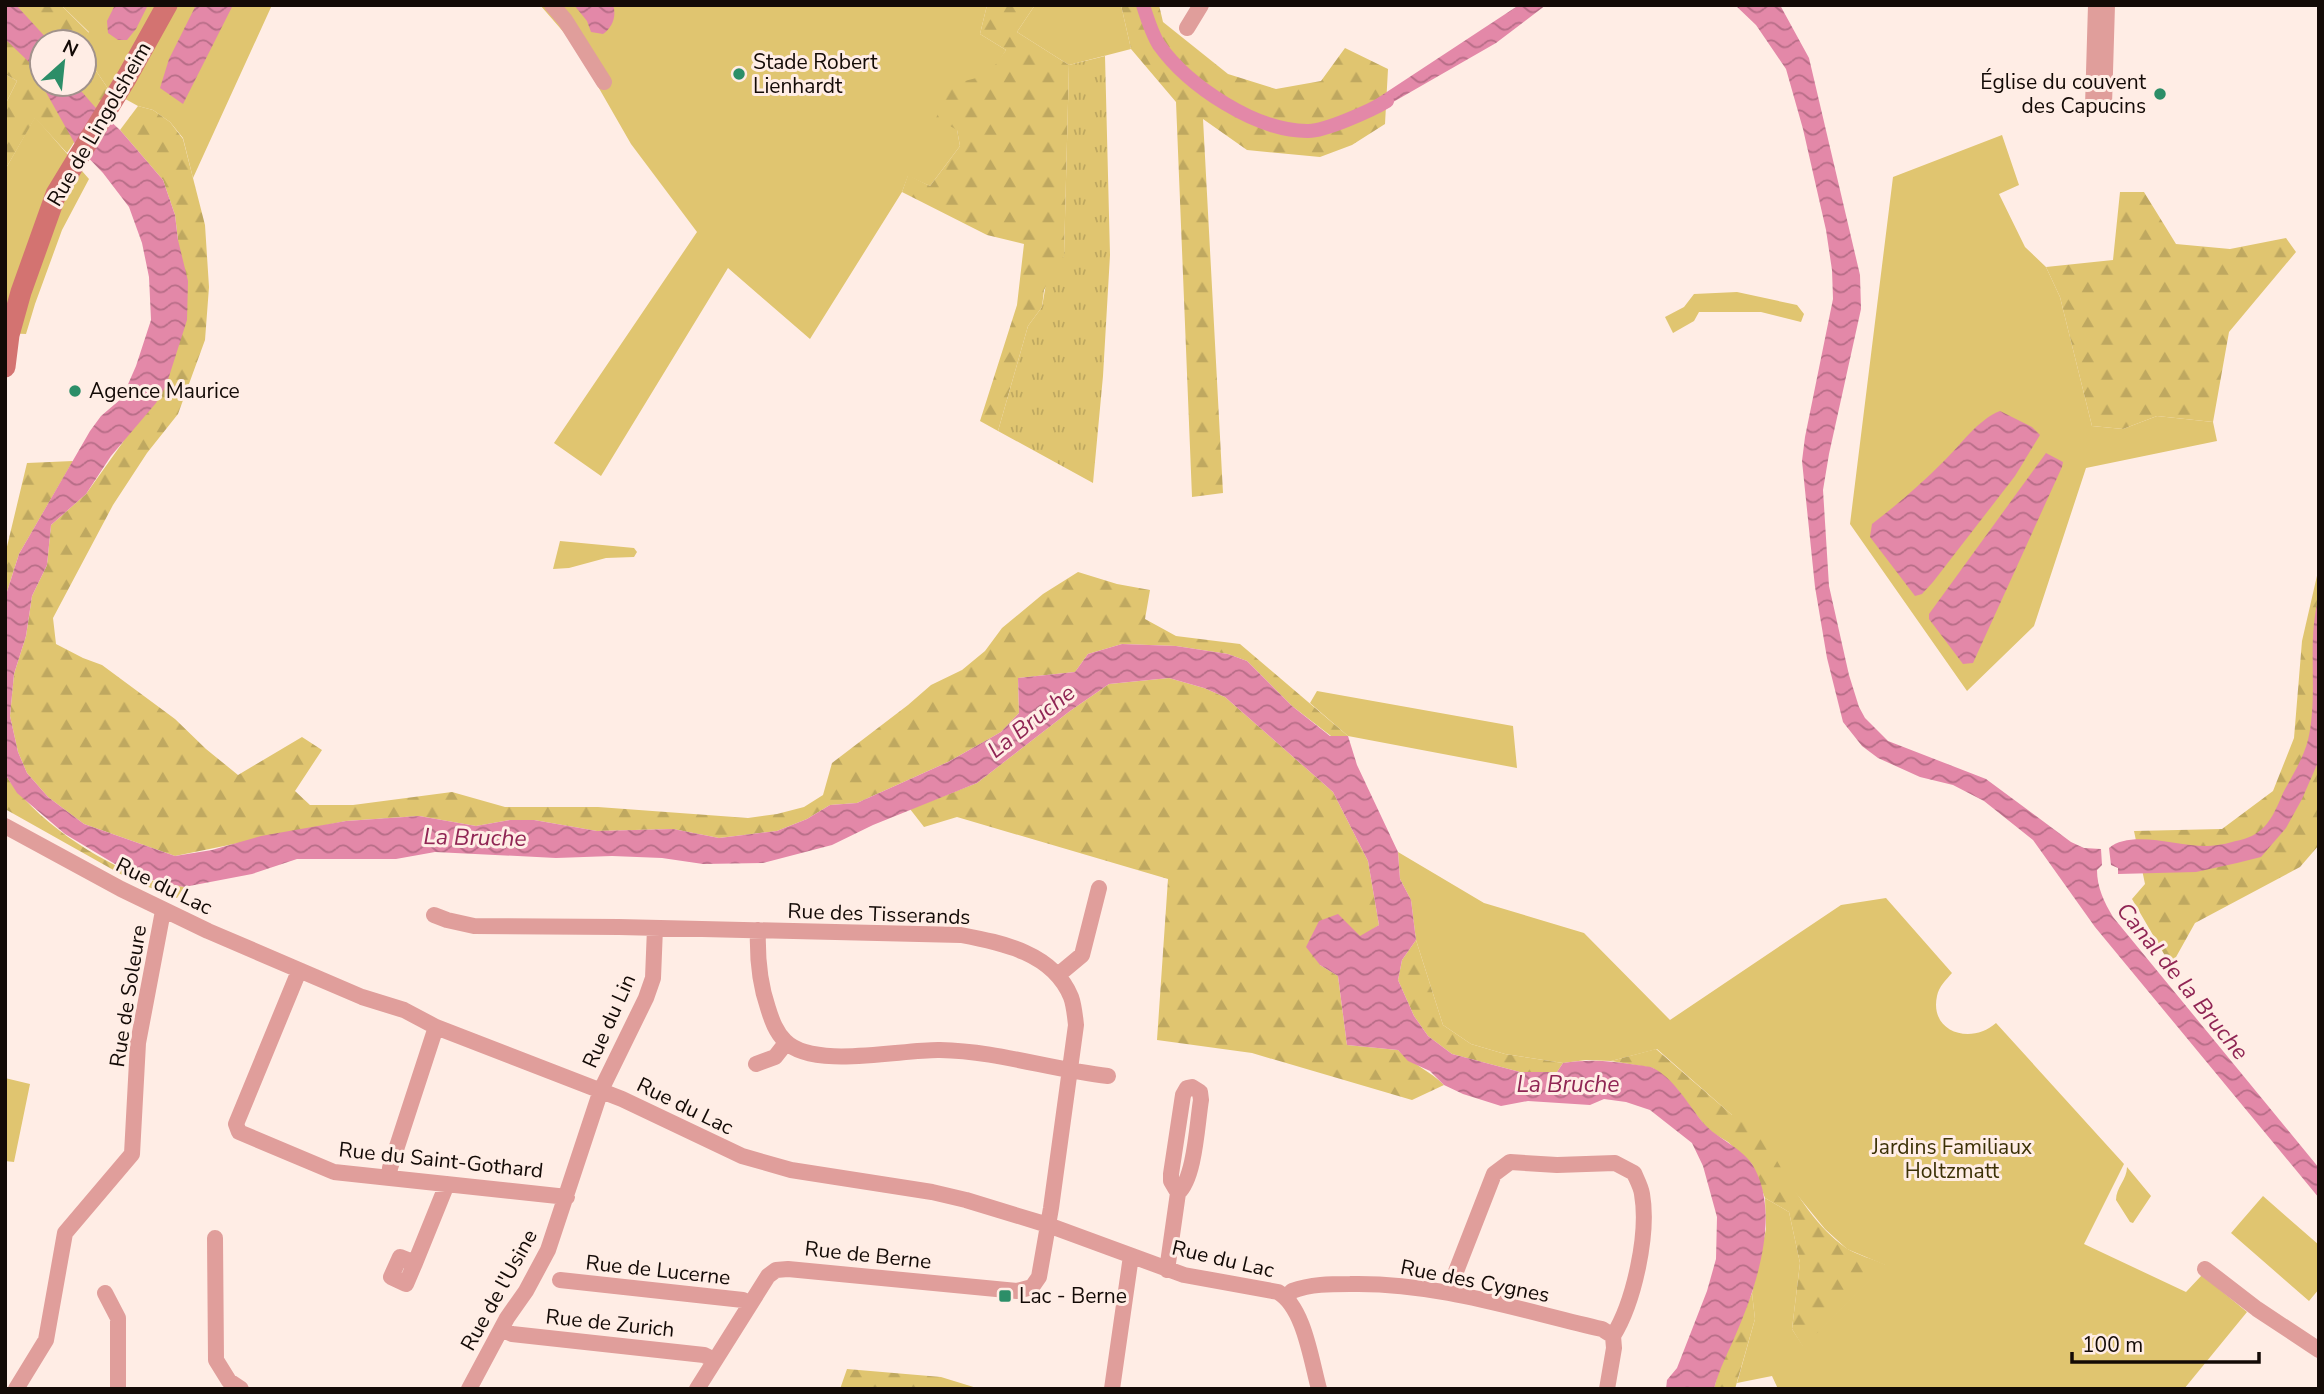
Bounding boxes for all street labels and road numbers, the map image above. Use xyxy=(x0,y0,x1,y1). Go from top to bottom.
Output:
street label: Rue de Lingolsheim xyxy=(40,37,158,211)
street label: Rue du Lac xyxy=(111,851,217,922)
street label: Rue des Tisserands xyxy=(787,897,971,931)
street label: Rue de Soleure xyxy=(103,923,153,1069)
street label: Rue du Lin xyxy=(576,970,642,1072)
street label: Rue du Lac xyxy=(632,1071,738,1142)
street label: Rue du Saint-Gothard xyxy=(337,1135,545,1185)
street label: Rue de l'Usine xyxy=(454,1224,544,1356)
street label: Rue de Berne xyxy=(803,1234,933,1276)
street label: Rue du Lac xyxy=(1169,1234,1277,1284)
street label: Rue de Lucerne xyxy=(584,1248,732,1292)
street label: Rue des Cygnes xyxy=(1398,1253,1552,1309)
street label: Rue de Zurich xyxy=(544,1302,676,1344)

